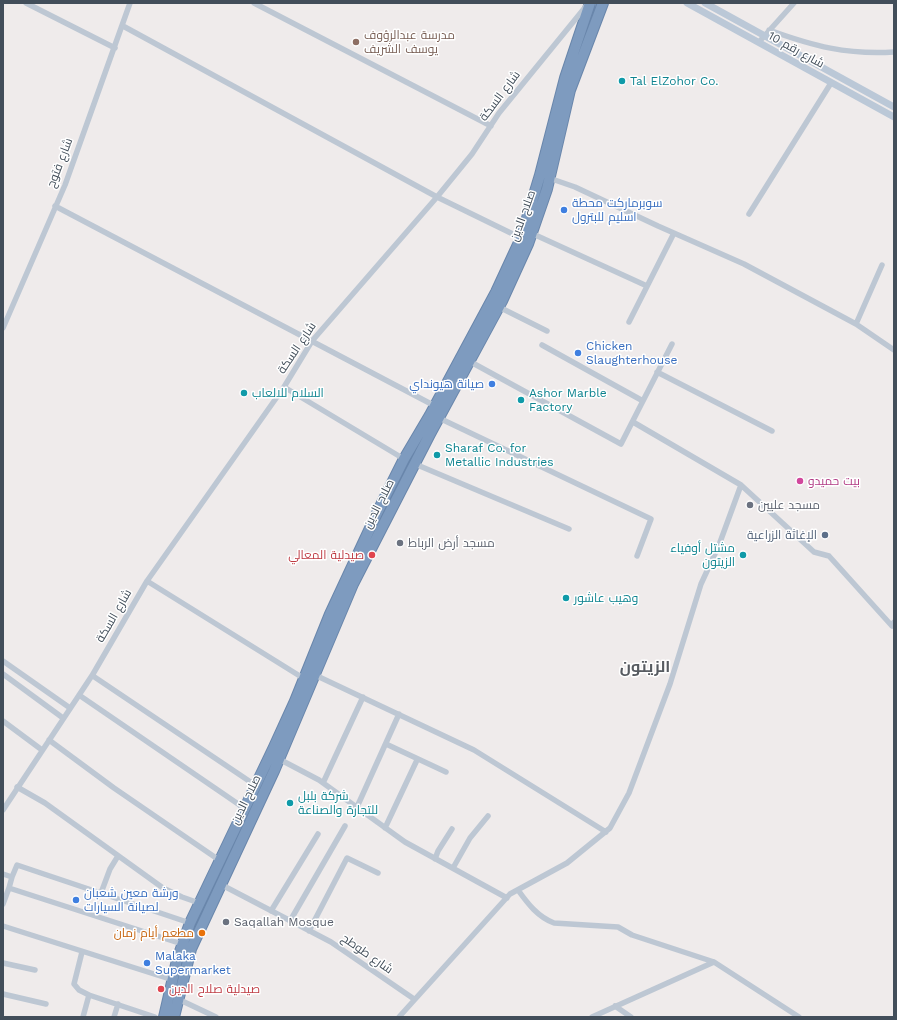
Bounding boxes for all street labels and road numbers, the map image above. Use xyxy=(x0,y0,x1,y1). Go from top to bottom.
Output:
street label: شارع رقم 10 xyxy=(765,29,827,71)
street label: شارع السكة xyxy=(476,68,524,124)
street label: شارع فتوح xyxy=(44,136,76,190)
street label: صلاح الدين xyxy=(507,188,539,244)
street label: شارع السكة xyxy=(275,320,319,376)
street label: صلاح الدين xyxy=(360,477,398,531)
street label: شارع السكة xyxy=(93,587,135,645)
street label: صلاح الدين xyxy=(228,773,264,827)
street label: شارع طوطح xyxy=(338,931,396,977)

